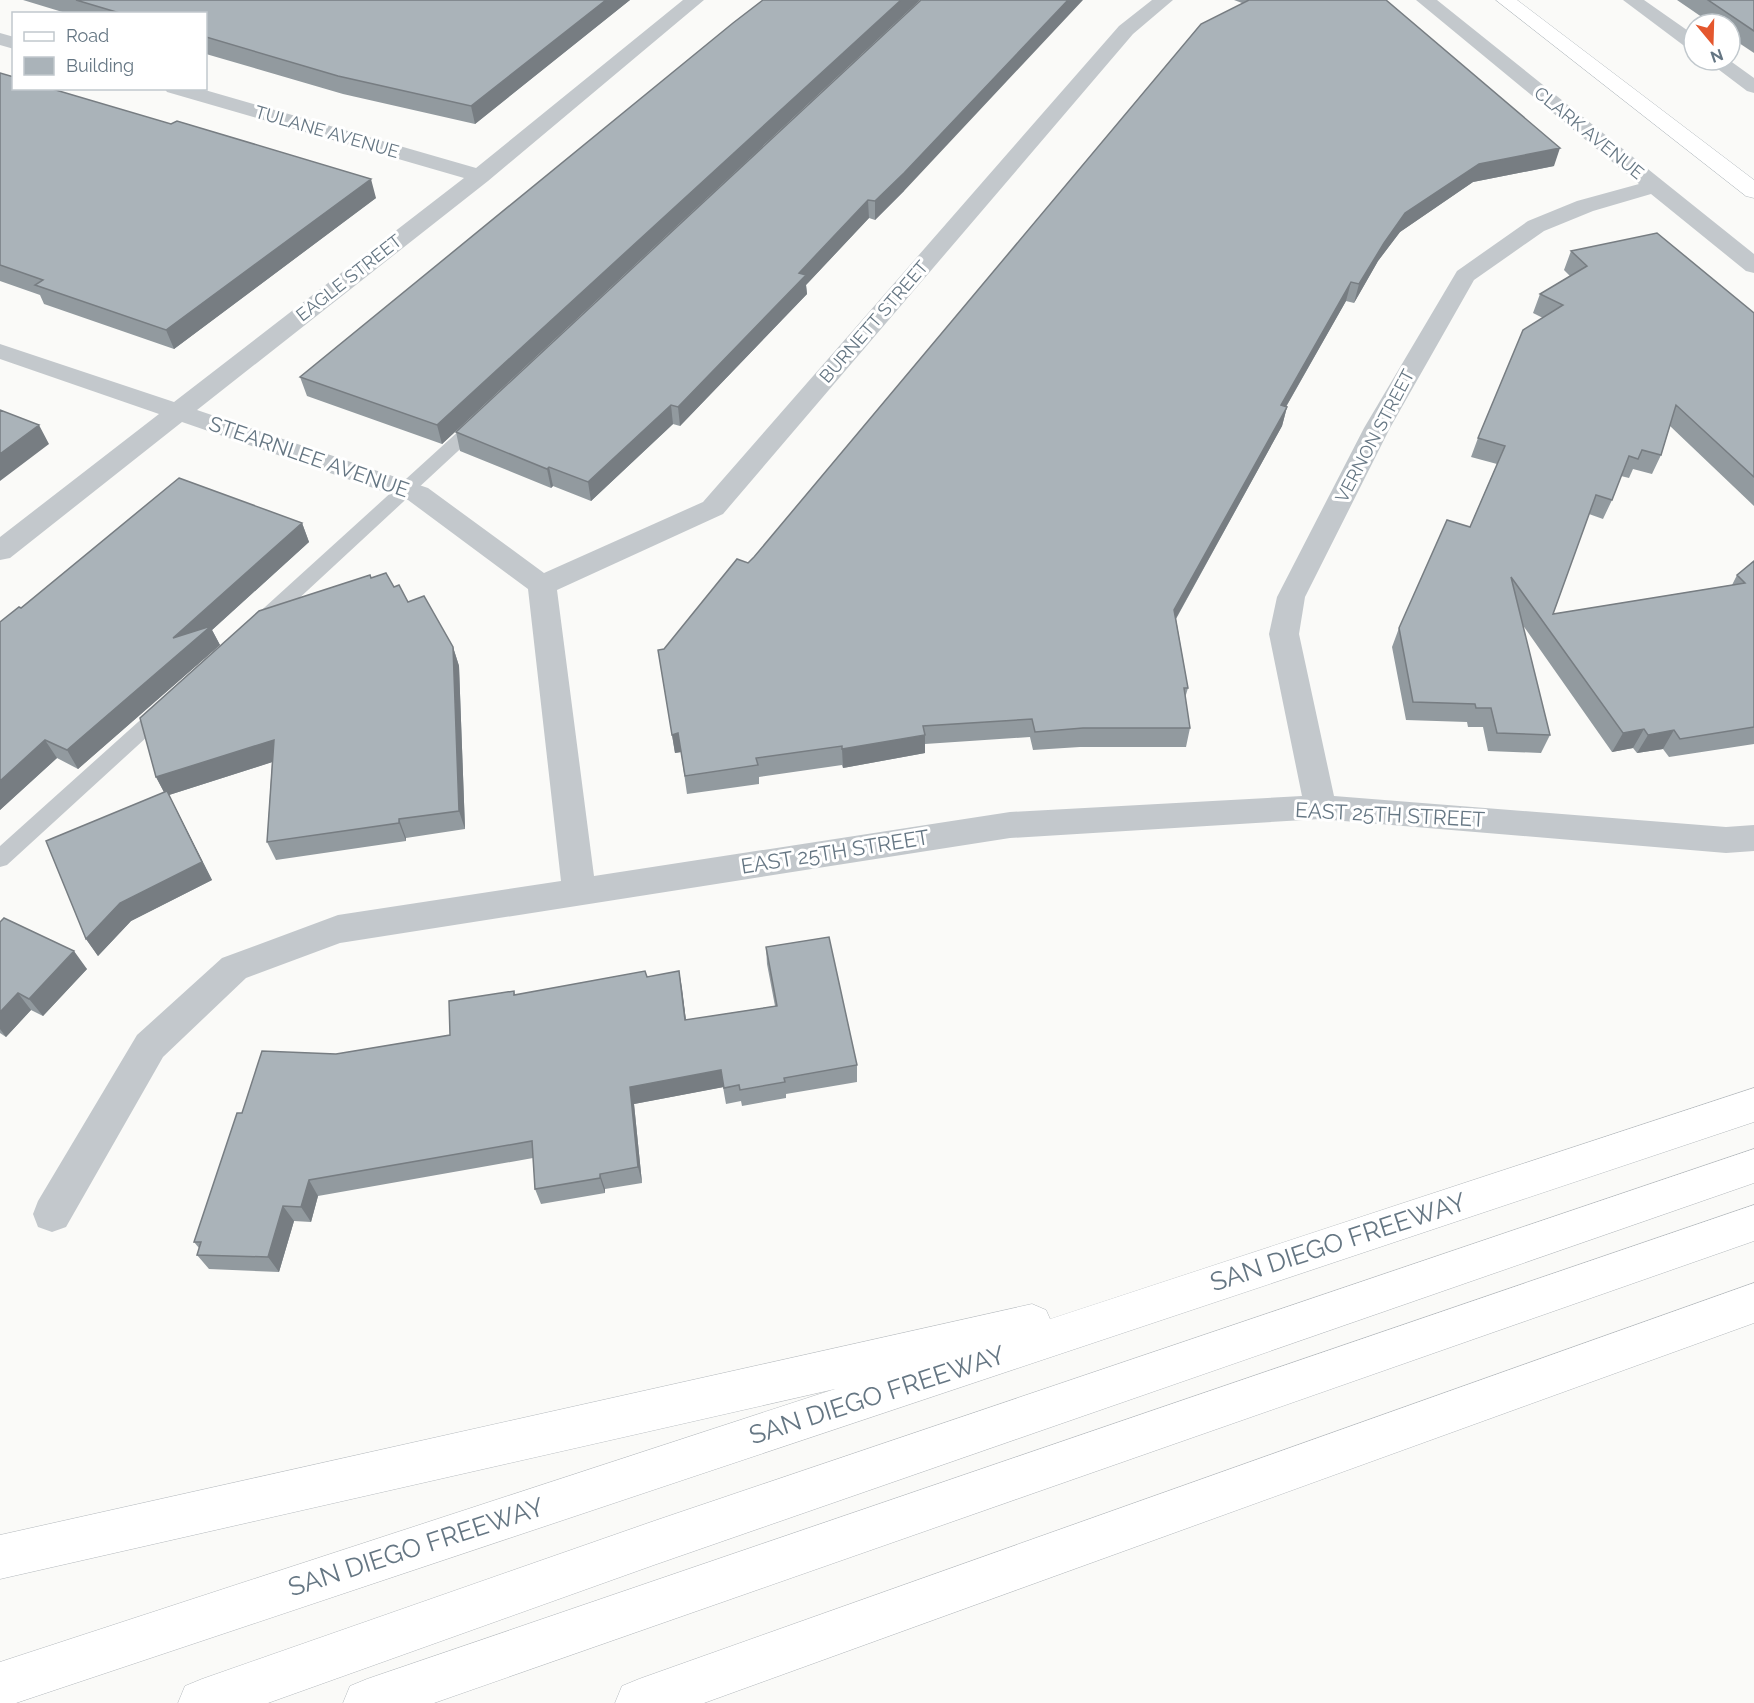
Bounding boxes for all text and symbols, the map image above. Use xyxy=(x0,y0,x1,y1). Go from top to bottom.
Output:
legend xyxy=(12,12,207,90)
north arrow xyxy=(1682,12,1742,72)
text: Road xyxy=(66,25,109,46)
text: N xyxy=(1708,45,1726,67)
text: Building xyxy=(66,55,134,76)
street label: CLARK AVENUE xyxy=(1530,82,1648,183)
street label: TULANE AVENUE xyxy=(253,101,402,162)
street label: EAGLE STREET xyxy=(292,230,406,325)
street label: BURNETT STREET xyxy=(815,256,932,387)
street label: VERNON STREET xyxy=(1331,366,1418,506)
street label: STEARNLEE AVENUE xyxy=(206,411,412,503)
street label: EAST 25TH STREET xyxy=(1294,797,1486,832)
street label: EAST 25TH STREET xyxy=(739,824,931,879)
street label: SAN DIEGO FREEWAY xyxy=(1206,1186,1470,1298)
street label: SAN DIEGO FREEWAY xyxy=(745,1339,1009,1451)
street label: SAN DIEGO FREEWAY xyxy=(284,1491,548,1603)

